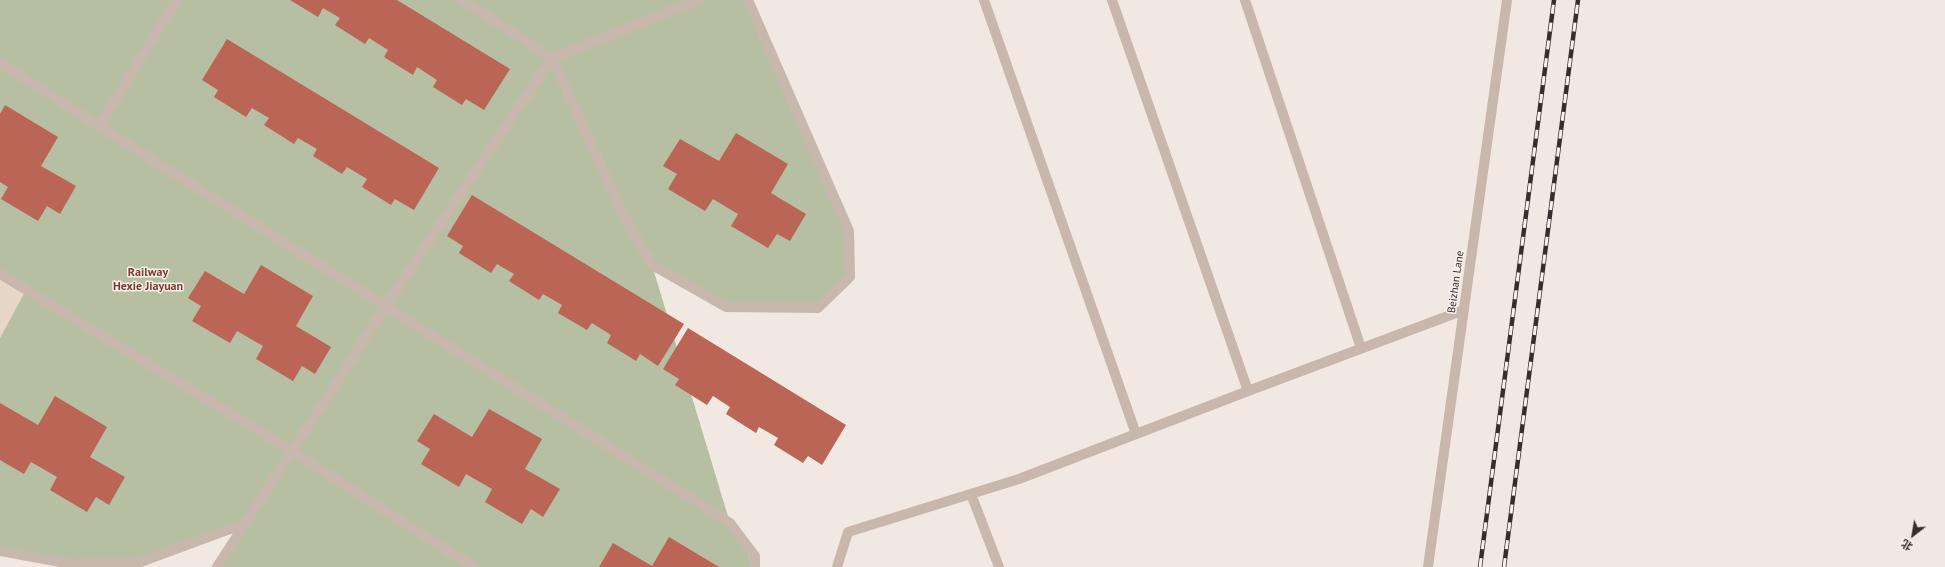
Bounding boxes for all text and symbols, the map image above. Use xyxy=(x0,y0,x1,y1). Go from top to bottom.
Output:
street label: Beizhan Lane xyxy=(1445,250,1467,314)
district label: Railway Hexie Jiayuan xyxy=(113,266,183,294)
north arrow xyxy=(1893,515,1933,555)
text: 北 xyxy=(1898,536,1915,554)

